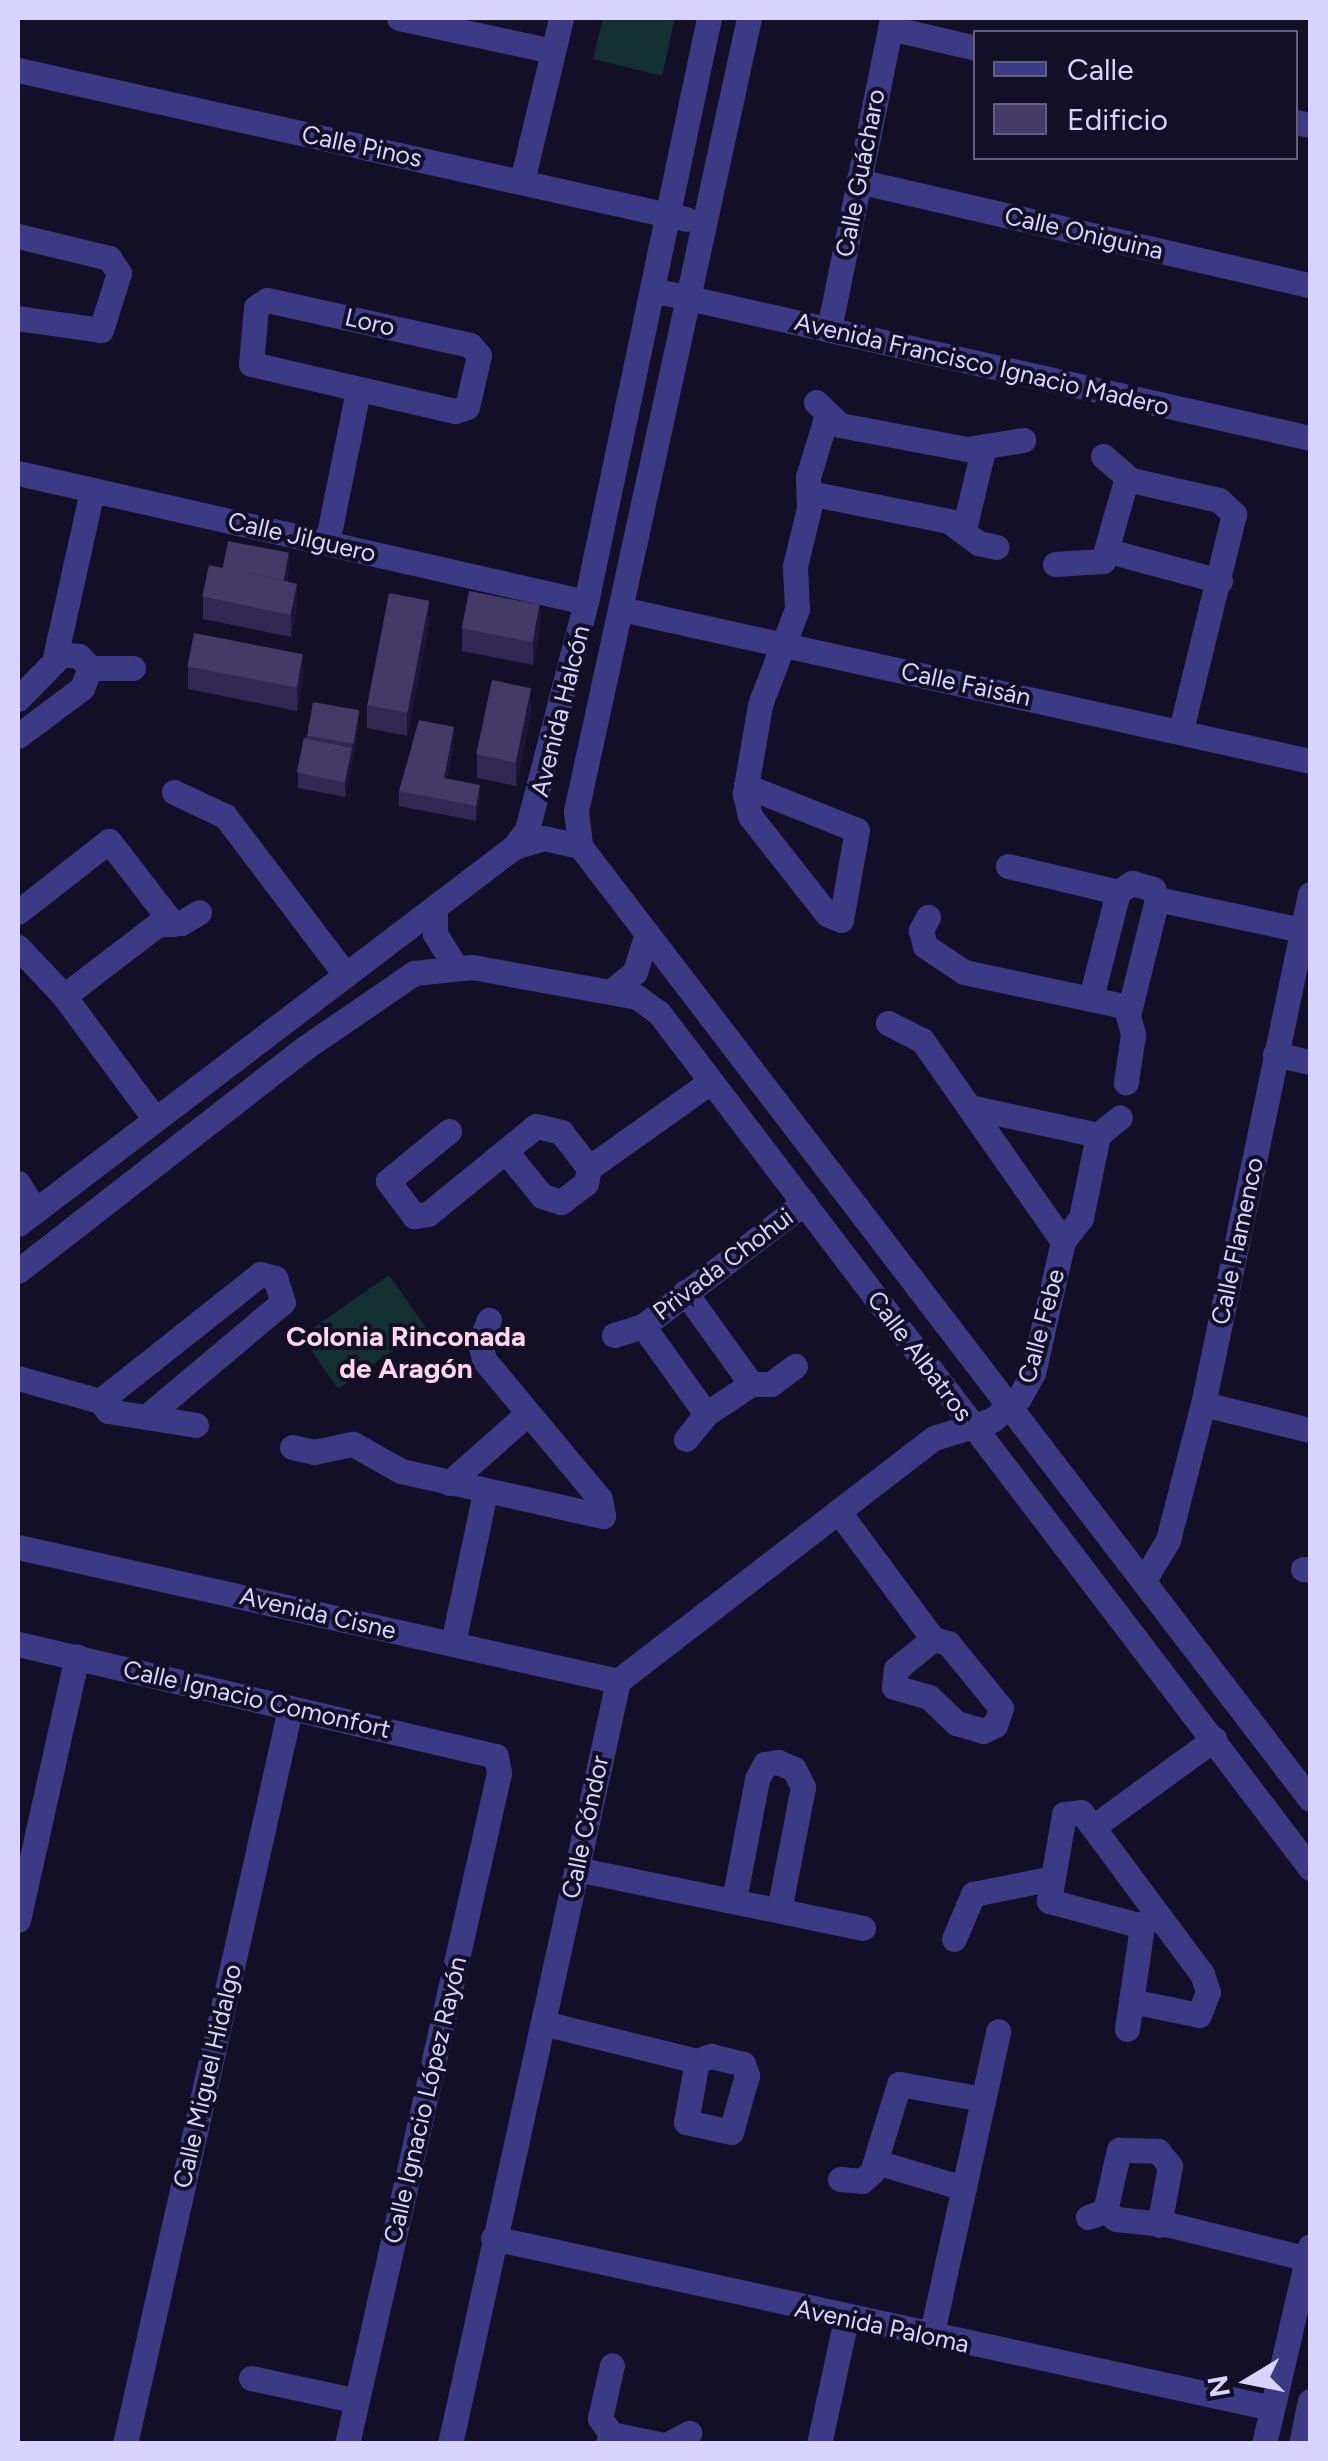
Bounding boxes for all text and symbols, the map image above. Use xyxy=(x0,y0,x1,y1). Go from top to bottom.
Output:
legend xyxy=(973,30,1298,160)
text: Calle xyxy=(1067,51,1134,88)
street label: Calle Guácharo xyxy=(829,86,891,260)
text: Edificio xyxy=(1067,101,1168,138)
street label: Calle Pinos xyxy=(299,119,425,173)
street label: Calle Oniguina xyxy=(1002,200,1166,266)
street label: Loro xyxy=(342,302,398,342)
street label: Avenida Francisco Ignacio Madero xyxy=(792,306,1172,422)
street label: Calle Jilguero xyxy=(225,505,379,569)
street label: Avenida Halcón xyxy=(524,622,596,800)
street label: Calle Faisán xyxy=(898,656,1034,712)
street label: Calle Flamenco xyxy=(1205,1155,1269,1327)
street label: Privada Chohui xyxy=(647,1202,799,1326)
street label: Calle Febe xyxy=(1011,1266,1071,1386)
street label: Calle Albatros xyxy=(861,1285,979,1427)
district label: Colonia Rinconada de Aragón xyxy=(286,1319,526,1385)
street label: Avenida Cisne xyxy=(237,1580,399,1646)
street label: Calle Ignacio Comonfort xyxy=(120,1654,394,1744)
street label: Calle Cóndor xyxy=(555,1753,615,1901)
street label: Calle Ignacio López Rayón xyxy=(377,1954,473,2246)
street label: Calle Miguel Hidalgo xyxy=(167,1961,247,2191)
street label: Avenida Paloma xyxy=(792,2293,972,2359)
north arrow xyxy=(1198,2331,1298,2431)
text: N xyxy=(1200,2373,1237,2400)

